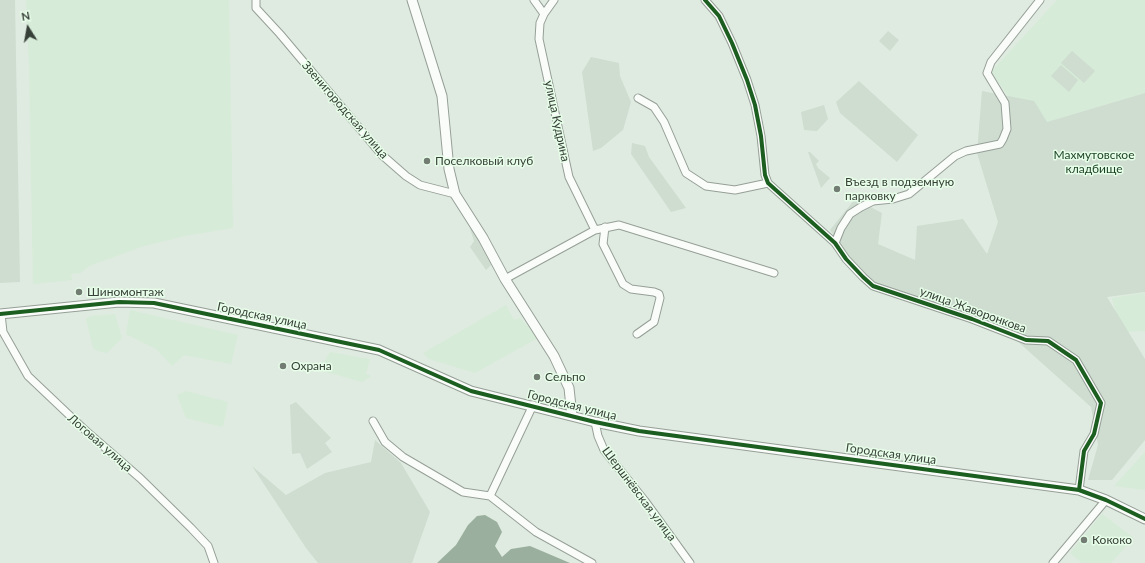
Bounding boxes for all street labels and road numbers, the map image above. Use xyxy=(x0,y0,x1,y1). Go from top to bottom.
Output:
street label: Звенигородская улица xyxy=(299,58,391,162)
street label: улица Кудрина xyxy=(541,79,573,163)
street label: улица Жаворонкова xyxy=(918,284,1028,336)
street label: Городская улица xyxy=(216,299,308,333)
street label: Городская улица xyxy=(526,387,618,423)
street label: Логовая улица xyxy=(65,411,135,475)
street label: Городская улица xyxy=(845,441,937,467)
street label: Шершнёвская улица xyxy=(599,444,679,544)

